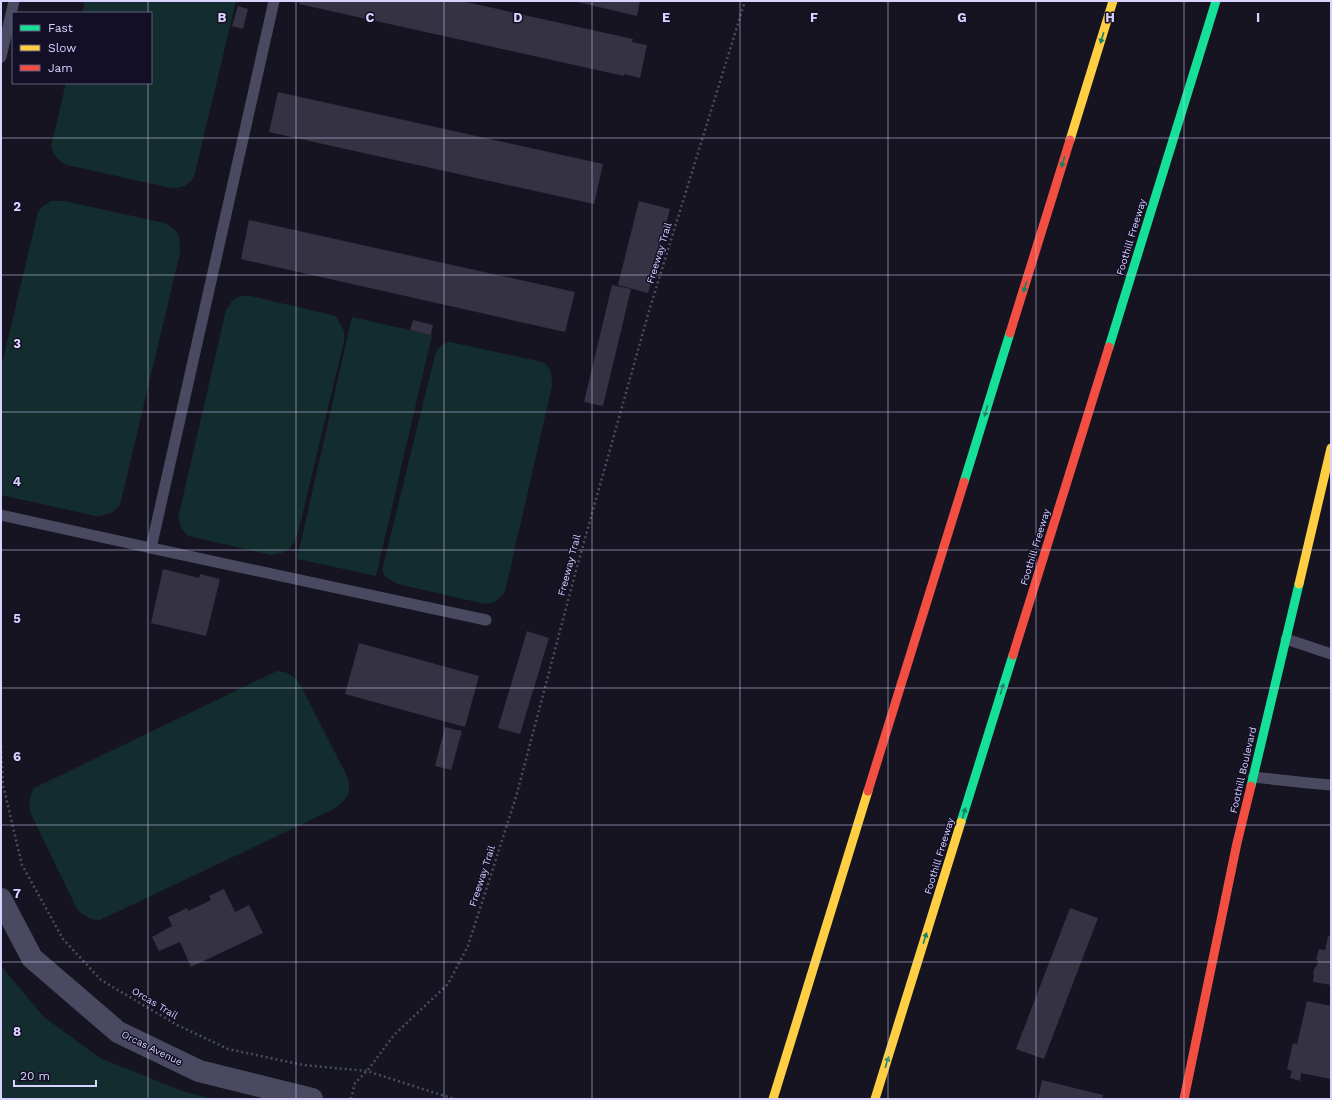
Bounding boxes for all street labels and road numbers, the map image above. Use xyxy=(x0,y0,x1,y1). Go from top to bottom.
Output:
street label: Foothill Freeway xyxy=(1114,197,1148,277)
street label: Freeway Trail xyxy=(644,221,674,285)
street label: Foothill Freeway xyxy=(1018,507,1052,587)
street label: Freeway Trail xyxy=(555,533,583,597)
street label: Foothill Boulevard xyxy=(1228,726,1258,814)
street label: Foothill Freeway xyxy=(922,816,956,896)
street label: Freeway Trail xyxy=(467,844,497,908)
street label: Orcas Trail xyxy=(130,985,180,1021)
street label: Orcas Avenue xyxy=(120,1029,184,1068)

